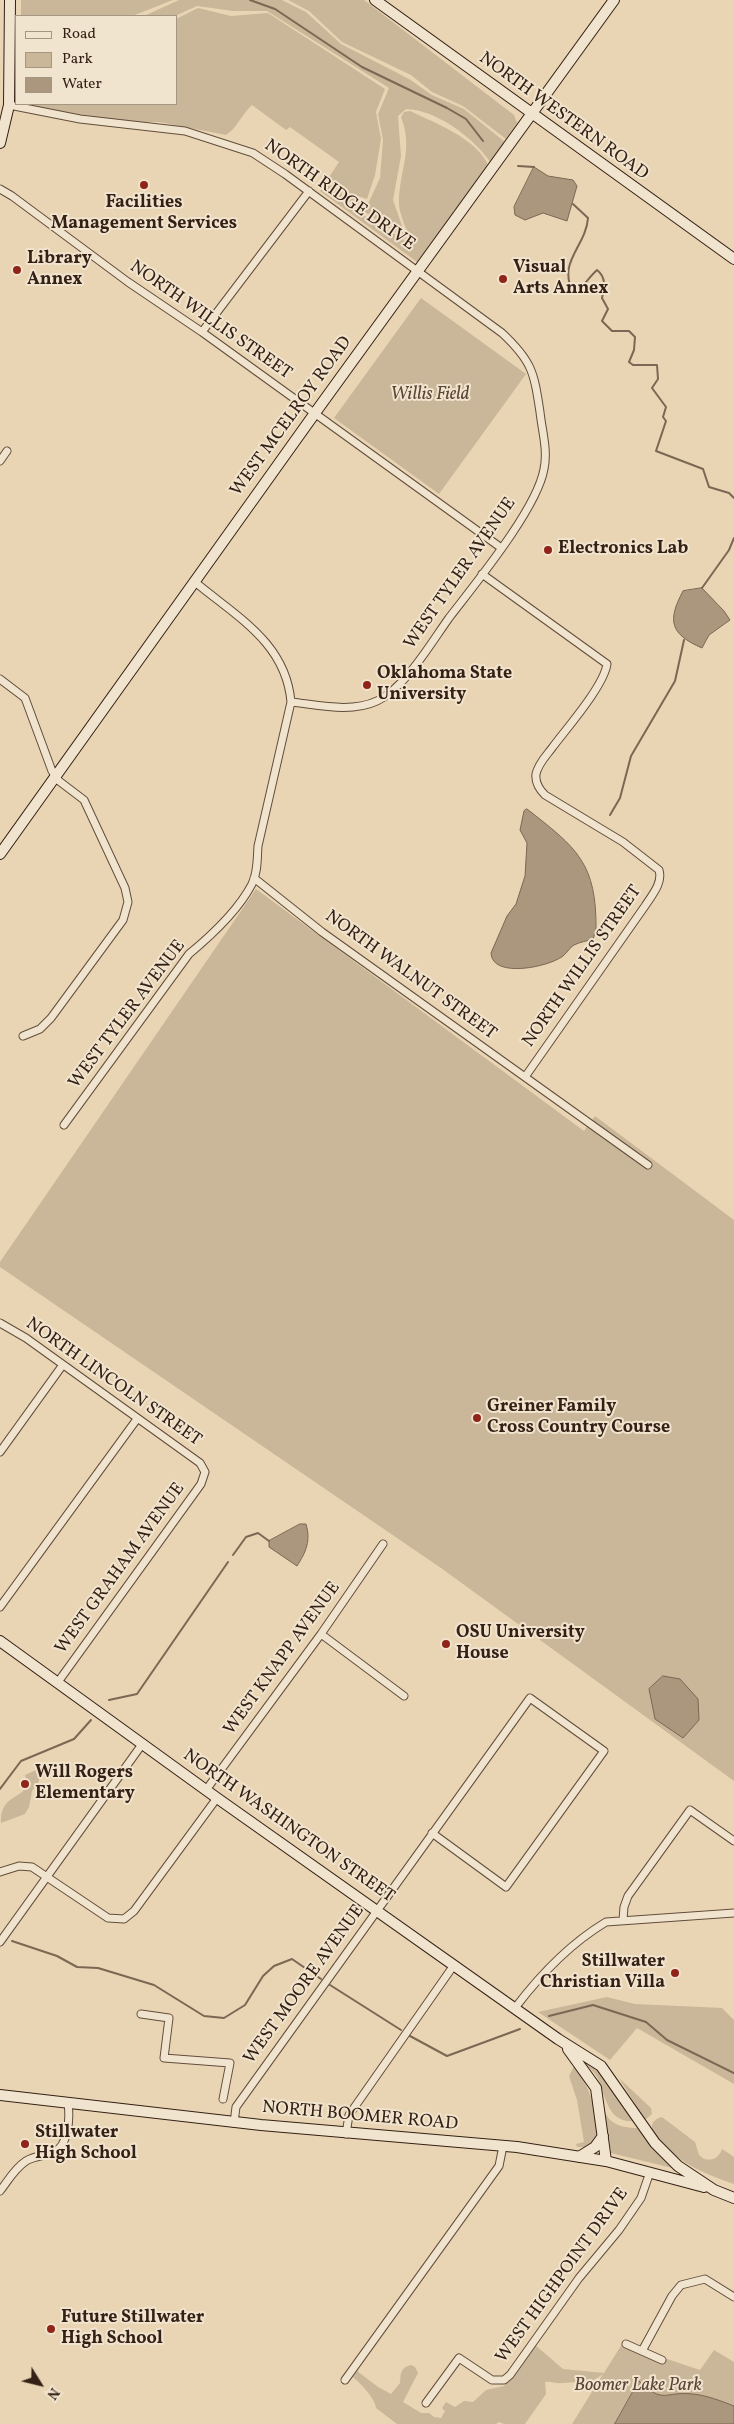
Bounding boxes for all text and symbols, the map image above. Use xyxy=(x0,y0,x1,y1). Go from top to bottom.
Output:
legend xyxy=(15,15,178,105)
text: Road xyxy=(62,24,96,45)
street label: NORTH WESTERN ROAD xyxy=(474,48,652,186)
text: Park xyxy=(62,49,93,70)
text: Water xyxy=(62,74,102,95)
street label: NORTH RIDGE DRIVE xyxy=(259,136,419,256)
marker: Facilities Management Services xyxy=(138,179,150,191)
place label: Facilities Management Services xyxy=(51,193,237,235)
place label: Library Annex xyxy=(27,249,92,292)
street label: NORTH WILLIS STREET xyxy=(125,257,295,385)
place label: Visual Arts Annex xyxy=(513,258,608,300)
marker: Library Annex xyxy=(11,264,23,276)
marker: Visual Arts Annex xyxy=(497,273,509,285)
street label: WEST MCELROY ROAD xyxy=(227,333,357,501)
park label: Willis Field xyxy=(391,385,469,407)
street label: WEST TYLER AVENUE xyxy=(400,494,522,654)
place label: Electronics Lab xyxy=(558,539,688,561)
marker: Electronics Lab xyxy=(542,544,554,556)
place label: Oklahoma State University xyxy=(377,664,512,706)
marker: Oklahoma State University xyxy=(361,679,373,691)
street label: NORTH WILLIS STREET xyxy=(519,882,647,1052)
street label: NORTH WALNUT STREET xyxy=(320,906,500,1046)
street label: WEST TYLER AVENUE xyxy=(65,936,191,1094)
street label: NORTH LINCOLN STREET xyxy=(21,1314,205,1452)
place label: Greiner Family Cross Country Course xyxy=(487,1397,670,1440)
marker: Greiner Family Cross Country Course xyxy=(471,1412,483,1424)
street label: WEST GRAHAM AVENUE xyxy=(52,1479,190,1659)
street label: WEST KNAPP AVENUE xyxy=(220,1578,346,1740)
place label: OSU University House xyxy=(456,1623,585,1666)
marker: OSU University House xyxy=(440,1638,452,1650)
street label: NORTH WASHINGTON STREET xyxy=(178,1746,398,1908)
place label: Will Rogers Elementary xyxy=(35,1763,135,1806)
marker: Will Rogers Elementary xyxy=(19,1778,31,1790)
street label: WEST MOORE AVENUE xyxy=(240,1901,370,2069)
place label: Stillwater Christian Villa xyxy=(540,1952,665,1995)
marker: Stillwater Christian Villa xyxy=(669,1967,681,1979)
street label: NORTH BOOMER ROAD xyxy=(261,2098,459,2136)
place label: Stillwater High School xyxy=(35,2123,137,2166)
marker: Stillwater High School xyxy=(19,2138,31,2150)
street label: WEST HIGHPOINT DRIVE xyxy=(492,2184,634,2368)
place label: Future Stillwater High School xyxy=(61,2308,204,2350)
marker: Future Stillwater High School xyxy=(45,2323,57,2335)
north arrow xyxy=(15,2359,65,2409)
park label: Boomer Lake Park xyxy=(574,2376,702,2398)
text: N xyxy=(42,2383,63,2403)

